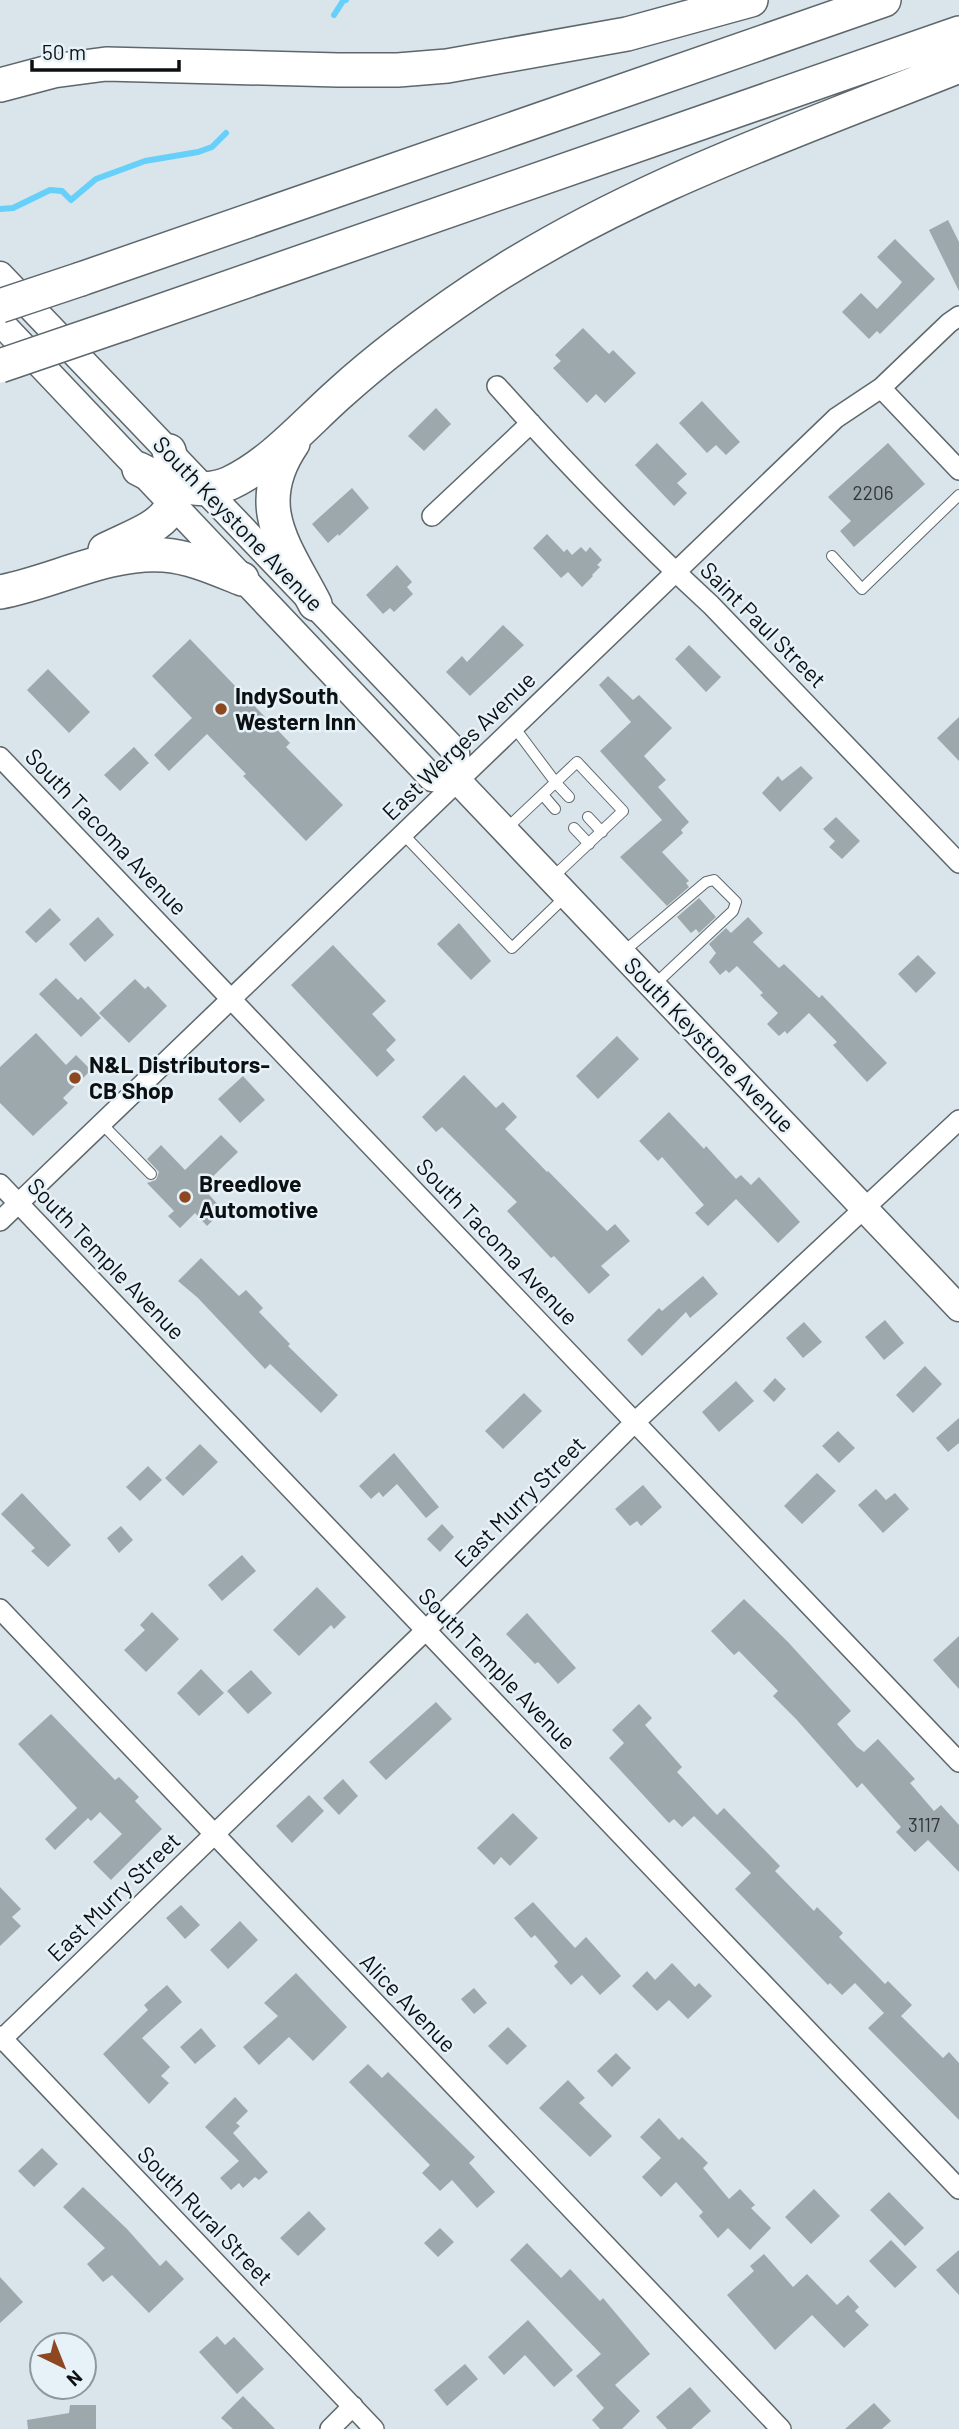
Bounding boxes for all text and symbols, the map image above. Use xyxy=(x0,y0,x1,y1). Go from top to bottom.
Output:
scale bar xyxy=(32,28,178,72)
text: 50 m xyxy=(42,39,86,64)
street label: South Keystone Avenue xyxy=(148,430,330,617)
house number: 2206 xyxy=(853,481,893,504)
street label: Saint Paul Street xyxy=(695,555,833,693)
street label: East Werges Avenue xyxy=(376,665,541,826)
place label: IndySouth Western Inn xyxy=(235,681,356,735)
marker: IndySouth Western Inn xyxy=(213,701,229,717)
street label: South Tacoma Avenue xyxy=(20,742,194,921)
street label: South Keystone Avenue xyxy=(619,951,801,1138)
place label: N&L Distributors- CB Shop xyxy=(89,1050,270,1104)
marker: N&L Distributors- CB Shop xyxy=(67,1070,83,1086)
street label: South Tacoma Avenue xyxy=(411,1152,585,1331)
place label: Breedlove Automotive xyxy=(199,1169,318,1223)
street label: South Temple Avenue xyxy=(22,1171,191,1345)
marker: Breedlove Automotive xyxy=(177,1189,193,1205)
street label: East Murry Street xyxy=(448,1430,591,1573)
street label: South Temple Avenue xyxy=(413,1581,582,1755)
house number: 3117 xyxy=(908,1813,940,1836)
street label: East Murry Street xyxy=(41,1826,186,1967)
street label: Alice Avenue xyxy=(355,1947,463,2058)
street label: South Rural Street xyxy=(132,2140,279,2291)
north arrow xyxy=(28,2331,98,2401)
text: N xyxy=(62,2366,87,2392)

